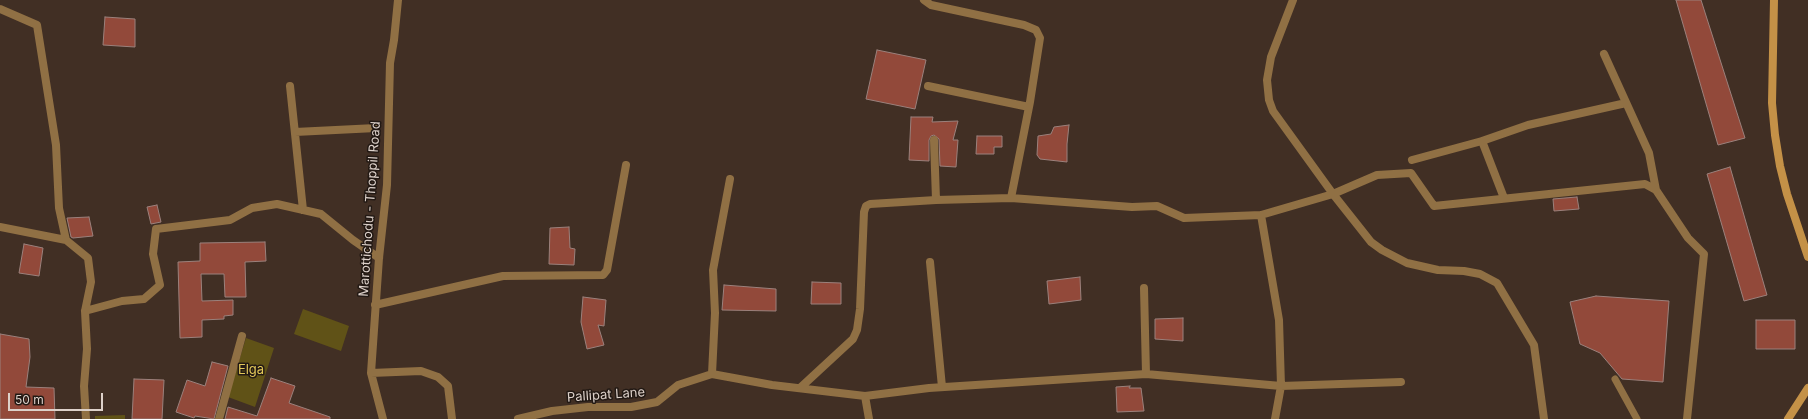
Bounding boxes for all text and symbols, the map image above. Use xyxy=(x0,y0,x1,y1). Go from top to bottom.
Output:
street label: Marottichodu - Thoppil Road xyxy=(356,121,384,297)
park label: Elga xyxy=(238,362,264,378)
street label: Pallipat Lane xyxy=(566,384,646,406)
scale bar xyxy=(10,385,105,411)
text: 50 m xyxy=(15,392,44,407)

